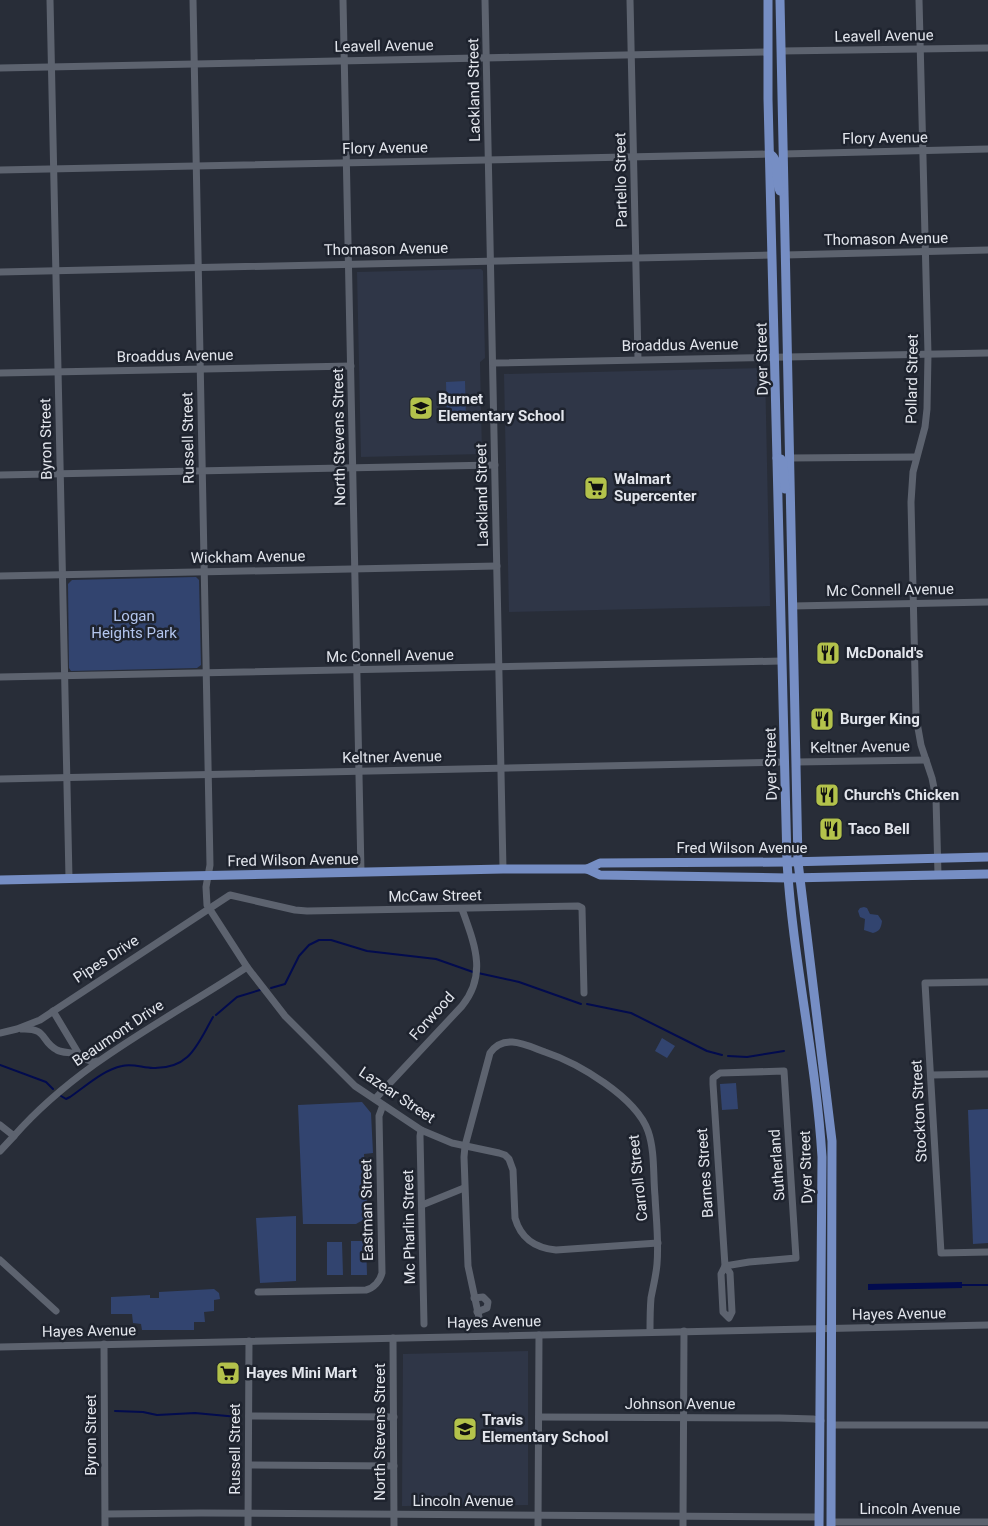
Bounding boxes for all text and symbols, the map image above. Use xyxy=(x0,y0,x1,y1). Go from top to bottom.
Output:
street label: Leavell Avenue xyxy=(834,26,934,46)
street label: Leavell Avenue xyxy=(334,36,434,56)
street label: Lackland Street xyxy=(464,38,484,142)
street label: Flory Avenue xyxy=(842,128,928,148)
street label: Partello Street xyxy=(611,132,631,228)
street label: Flory Avenue xyxy=(342,138,428,158)
street label: Thomason Avenue xyxy=(824,229,948,249)
street label: Thomason Avenue xyxy=(324,239,448,259)
street label: Dyer Street xyxy=(752,322,772,396)
street label: Pollard Street xyxy=(902,334,922,424)
street label: Broaddus Avenue xyxy=(622,335,739,355)
street label: Broaddus Avenue xyxy=(117,346,234,366)
street label: North Stevens Street xyxy=(329,368,349,506)
place label: Burnet Elementary School xyxy=(438,390,564,425)
street label: Russell Street xyxy=(178,392,198,484)
school or university icon: Burnet Elementary School xyxy=(408,395,434,421)
street label: Byron Street xyxy=(36,398,56,480)
street label: Lackland Street xyxy=(472,443,492,547)
place label: Walmart Supercenter xyxy=(614,470,697,505)
supermarket icon: Walmart Supercenter xyxy=(583,475,609,501)
street label: Wickham Avenue xyxy=(190,547,306,567)
street label: Mc Connell Avenue xyxy=(826,580,954,600)
park label: Logan Heights Park xyxy=(91,607,177,642)
restaurant icon: McDonald's xyxy=(815,640,841,666)
place label: McDonald's xyxy=(846,644,924,662)
street label: Mc Connell Avenue xyxy=(326,646,454,666)
restaurant icon: Burger King xyxy=(809,706,835,732)
place label: Burger King xyxy=(840,710,920,728)
street label: Dyer Street xyxy=(761,727,781,801)
street label: Keltner Avenue xyxy=(810,737,910,757)
street label: Keltner Avenue xyxy=(342,747,442,767)
restaurant icon: Church's Chicken xyxy=(814,782,840,808)
place label: Church's Chicken xyxy=(844,786,959,804)
restaurant icon: Taco Bell xyxy=(818,816,844,842)
place label: Taco Bell xyxy=(848,820,910,838)
street label: Fred Wilson Avenue xyxy=(676,839,808,857)
street label: Fred Wilson Avenue xyxy=(227,850,359,870)
street label: McCaw Street xyxy=(388,886,482,906)
street label: Pipes Drive xyxy=(70,931,142,987)
street label: Forwood xyxy=(406,988,458,1044)
street label: Beaumont Drive xyxy=(69,996,167,1070)
street label: Stockton Street xyxy=(907,1059,931,1163)
street label: Lazear Street xyxy=(355,1063,439,1127)
street label: Barnes Street xyxy=(693,1127,717,1218)
street label: Sutherland xyxy=(766,1128,788,1202)
street label: Dyer Street xyxy=(796,1130,816,1204)
street label: Carroll Street xyxy=(624,1134,652,1222)
street label: Eastman Street xyxy=(357,1159,377,1261)
street label: Mc Pharlin Street xyxy=(399,1170,419,1284)
street label: Hayes Avenue xyxy=(852,1304,946,1324)
street label: Hayes Avenue xyxy=(447,1312,541,1332)
street label: Hayes Avenue xyxy=(42,1321,136,1341)
supermarket icon: Hayes Mini Mart xyxy=(215,1360,241,1386)
street label: North Stevens Street xyxy=(371,1363,389,1501)
place label: Hayes Mini Mart xyxy=(246,1364,357,1382)
street label: Byron Street xyxy=(82,1394,100,1476)
street label: Johnson Avenue xyxy=(625,1395,735,1413)
street label: Russell Street xyxy=(226,1403,244,1495)
place label: Travis Elementary School xyxy=(482,1411,608,1446)
school or university icon: Travis Elementary School xyxy=(452,1416,478,1442)
street label: Lincoln Avenue xyxy=(412,1492,514,1510)
street label: Lincoln Avenue xyxy=(859,1500,961,1518)

